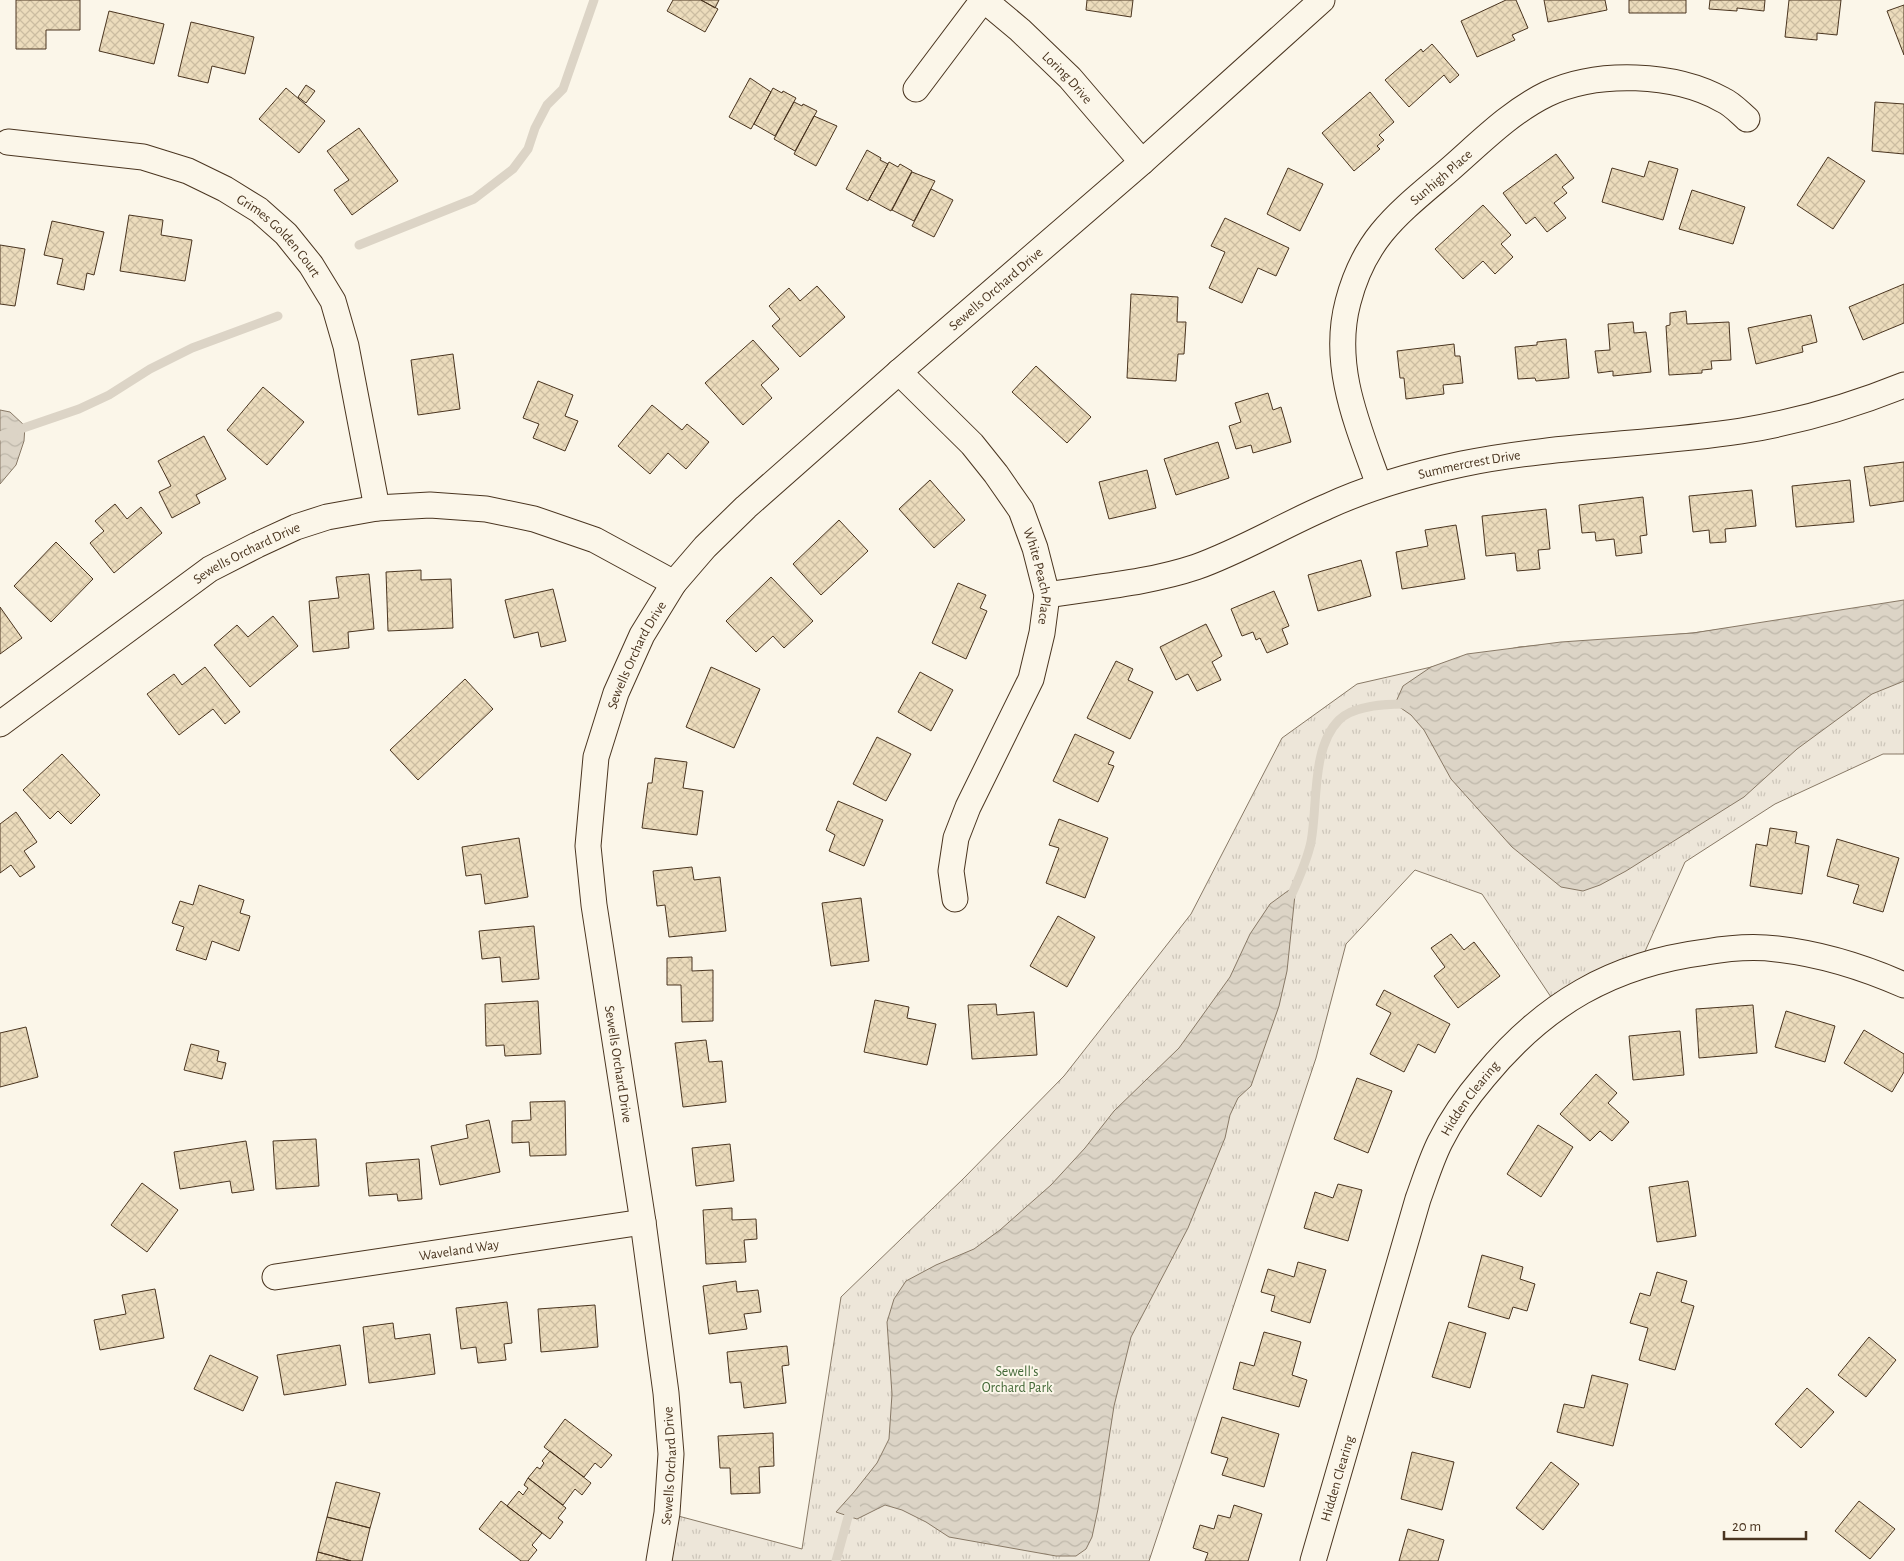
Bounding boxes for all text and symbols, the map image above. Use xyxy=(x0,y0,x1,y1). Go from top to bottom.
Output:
street label: Loring Drive xyxy=(1039,49,1095,107)
street label: Sunhigh Place xyxy=(1408,147,1475,208)
street label: Grimes Golden Court xyxy=(234,192,323,280)
street label: Sewells Orchard Drive xyxy=(947,245,1046,333)
street label: Summercrest Drive xyxy=(1417,448,1521,482)
street label: Sewells Orchard Drive xyxy=(191,520,302,587)
street label: White Peach Place xyxy=(1020,526,1053,626)
street label: Sewells Orchard Drive xyxy=(605,599,669,711)
street label: Sewells Orchard Drive xyxy=(602,1005,634,1124)
street label: Hidden Clearing xyxy=(1439,1059,1502,1138)
street label: Waveland Way xyxy=(418,1238,500,1263)
park label: Sewell's Orchard Park xyxy=(982,1365,1053,1395)
street label: Sewells Orchard Drive xyxy=(659,1406,679,1526)
street label: Hidden Clearing xyxy=(1319,1434,1357,1523)
scale bar xyxy=(1724,1508,1806,1540)
text: 20 m xyxy=(1732,1519,1761,1534)

